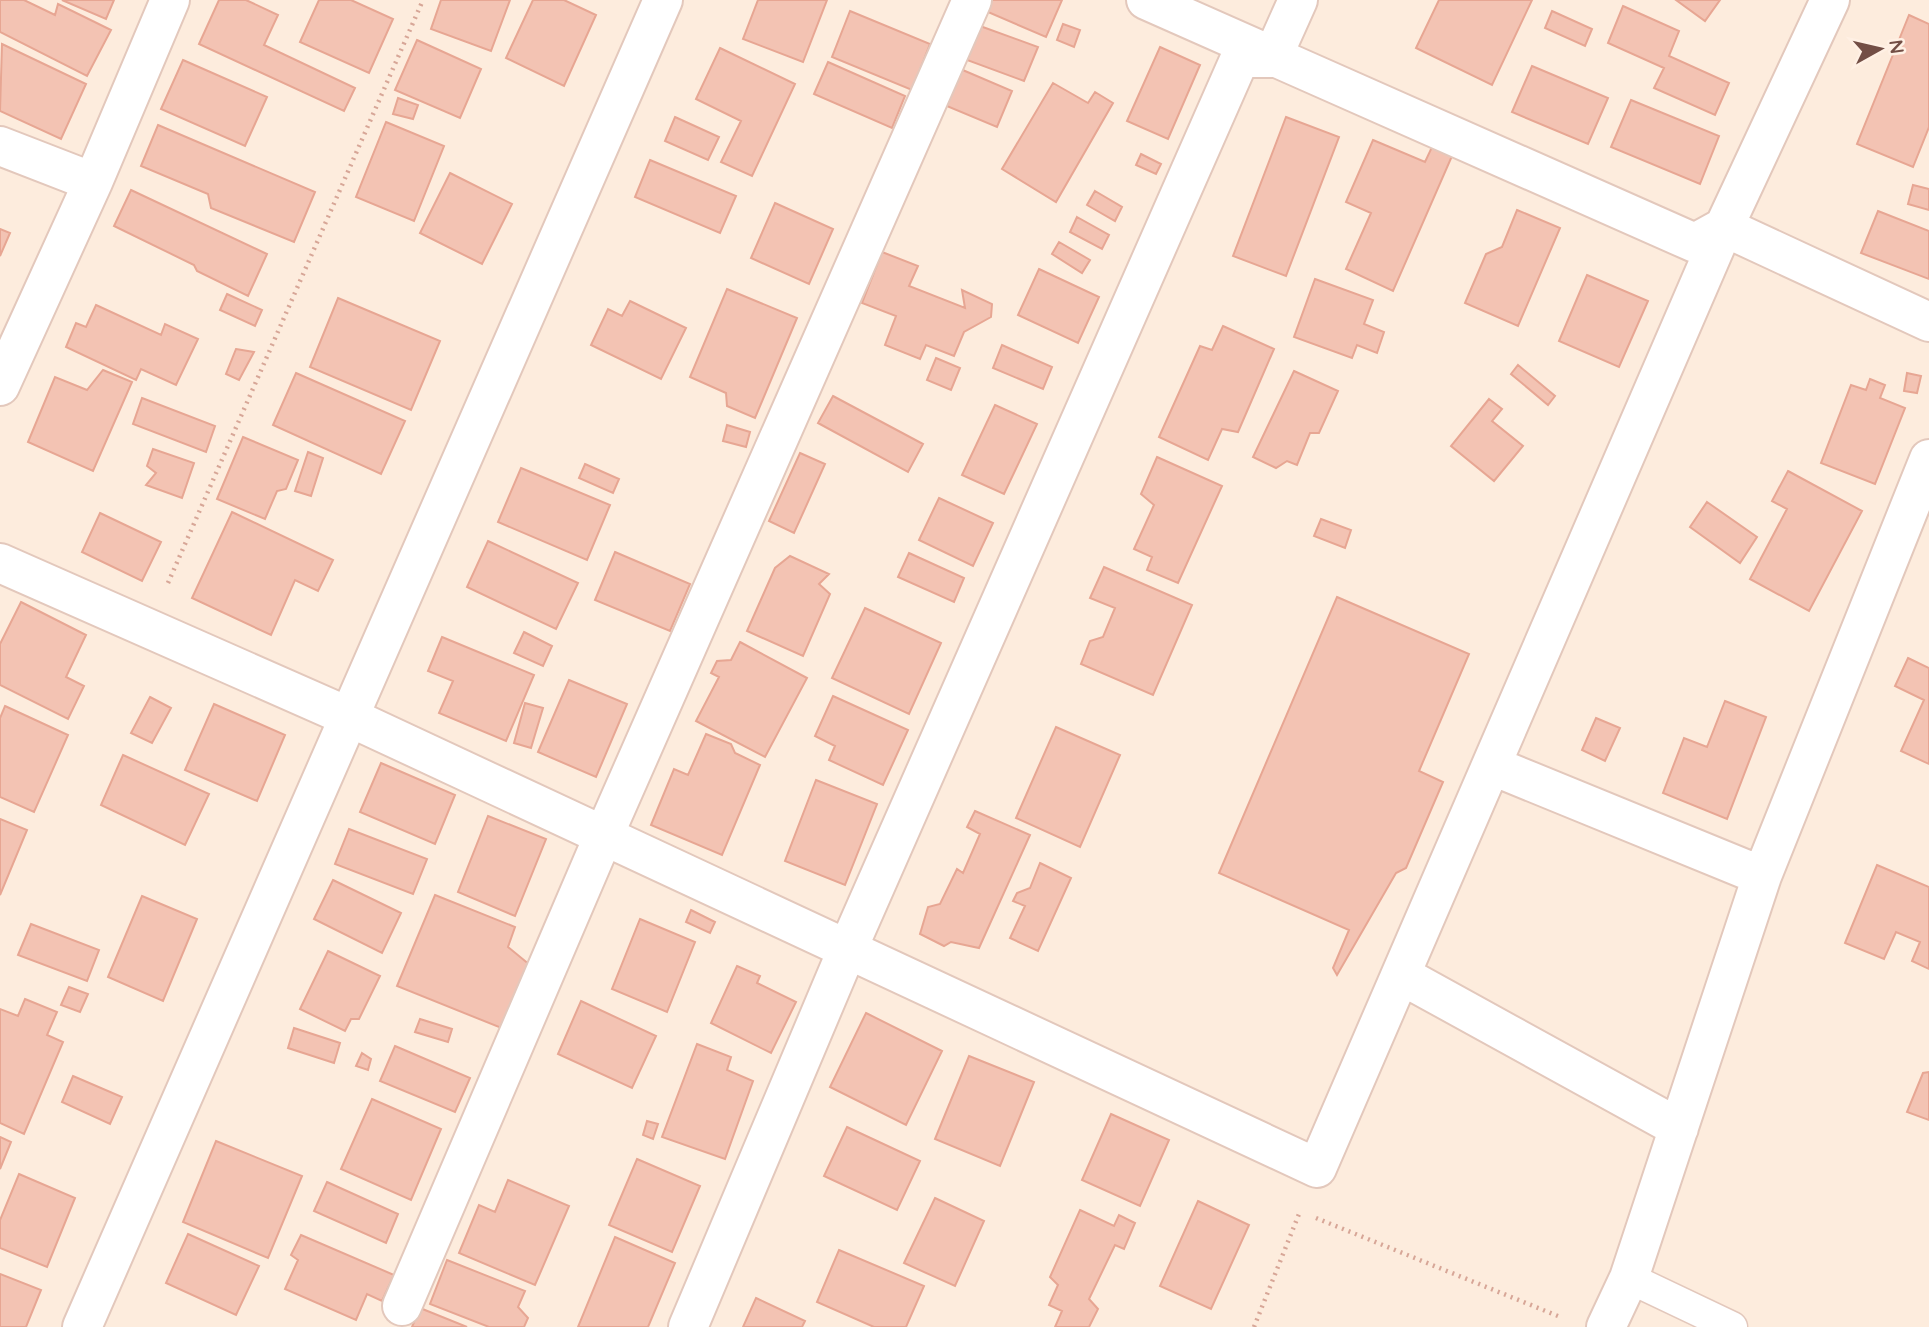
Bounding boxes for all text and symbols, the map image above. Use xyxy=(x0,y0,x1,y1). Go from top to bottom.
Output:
north arrow xyxy=(1845,14,1915,84)
text: N xyxy=(1884,38,1910,55)

